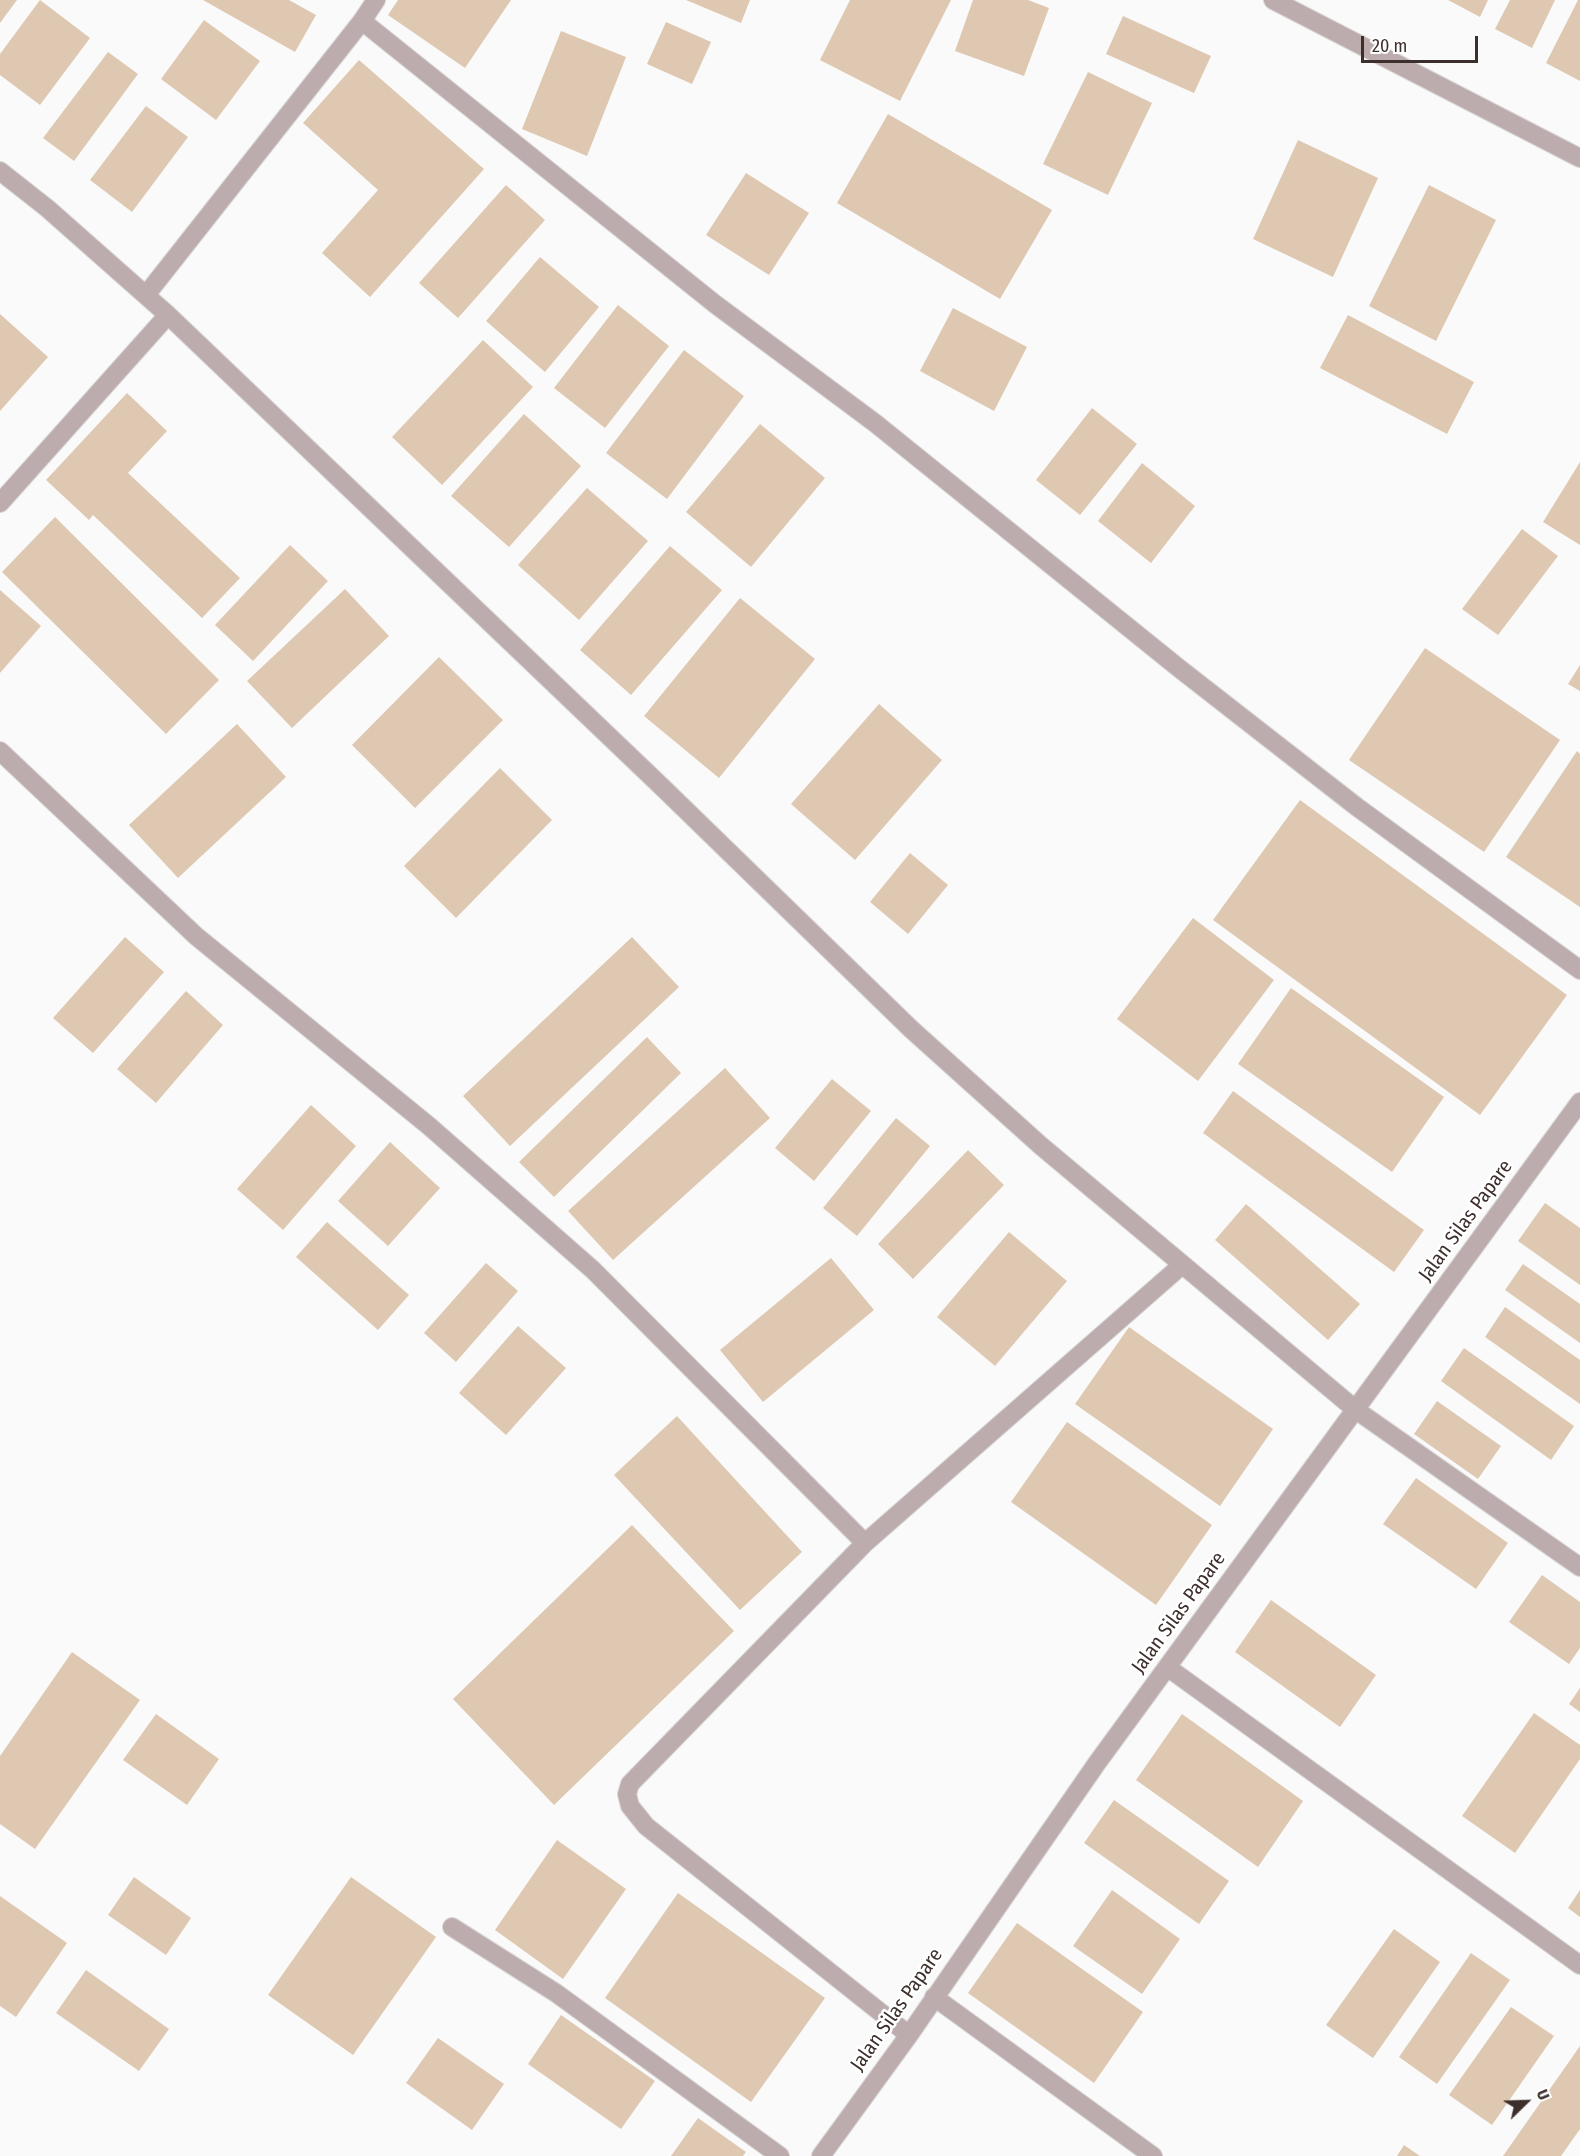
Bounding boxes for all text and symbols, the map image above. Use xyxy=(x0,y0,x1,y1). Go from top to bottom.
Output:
scale bar xyxy=(1364,24,1481,62)
text: 20 m xyxy=(1372,35,1407,57)
street label: Jalan Silas Papare xyxy=(1414,1156,1518,1286)
street label: Jalan Silas Papare xyxy=(1127,1548,1231,1678)
street label: Jalan Silas Papare xyxy=(846,1944,948,2076)
north arrow xyxy=(1496,2072,1556,2132)
text: U xyxy=(1532,2087,1554,2103)

